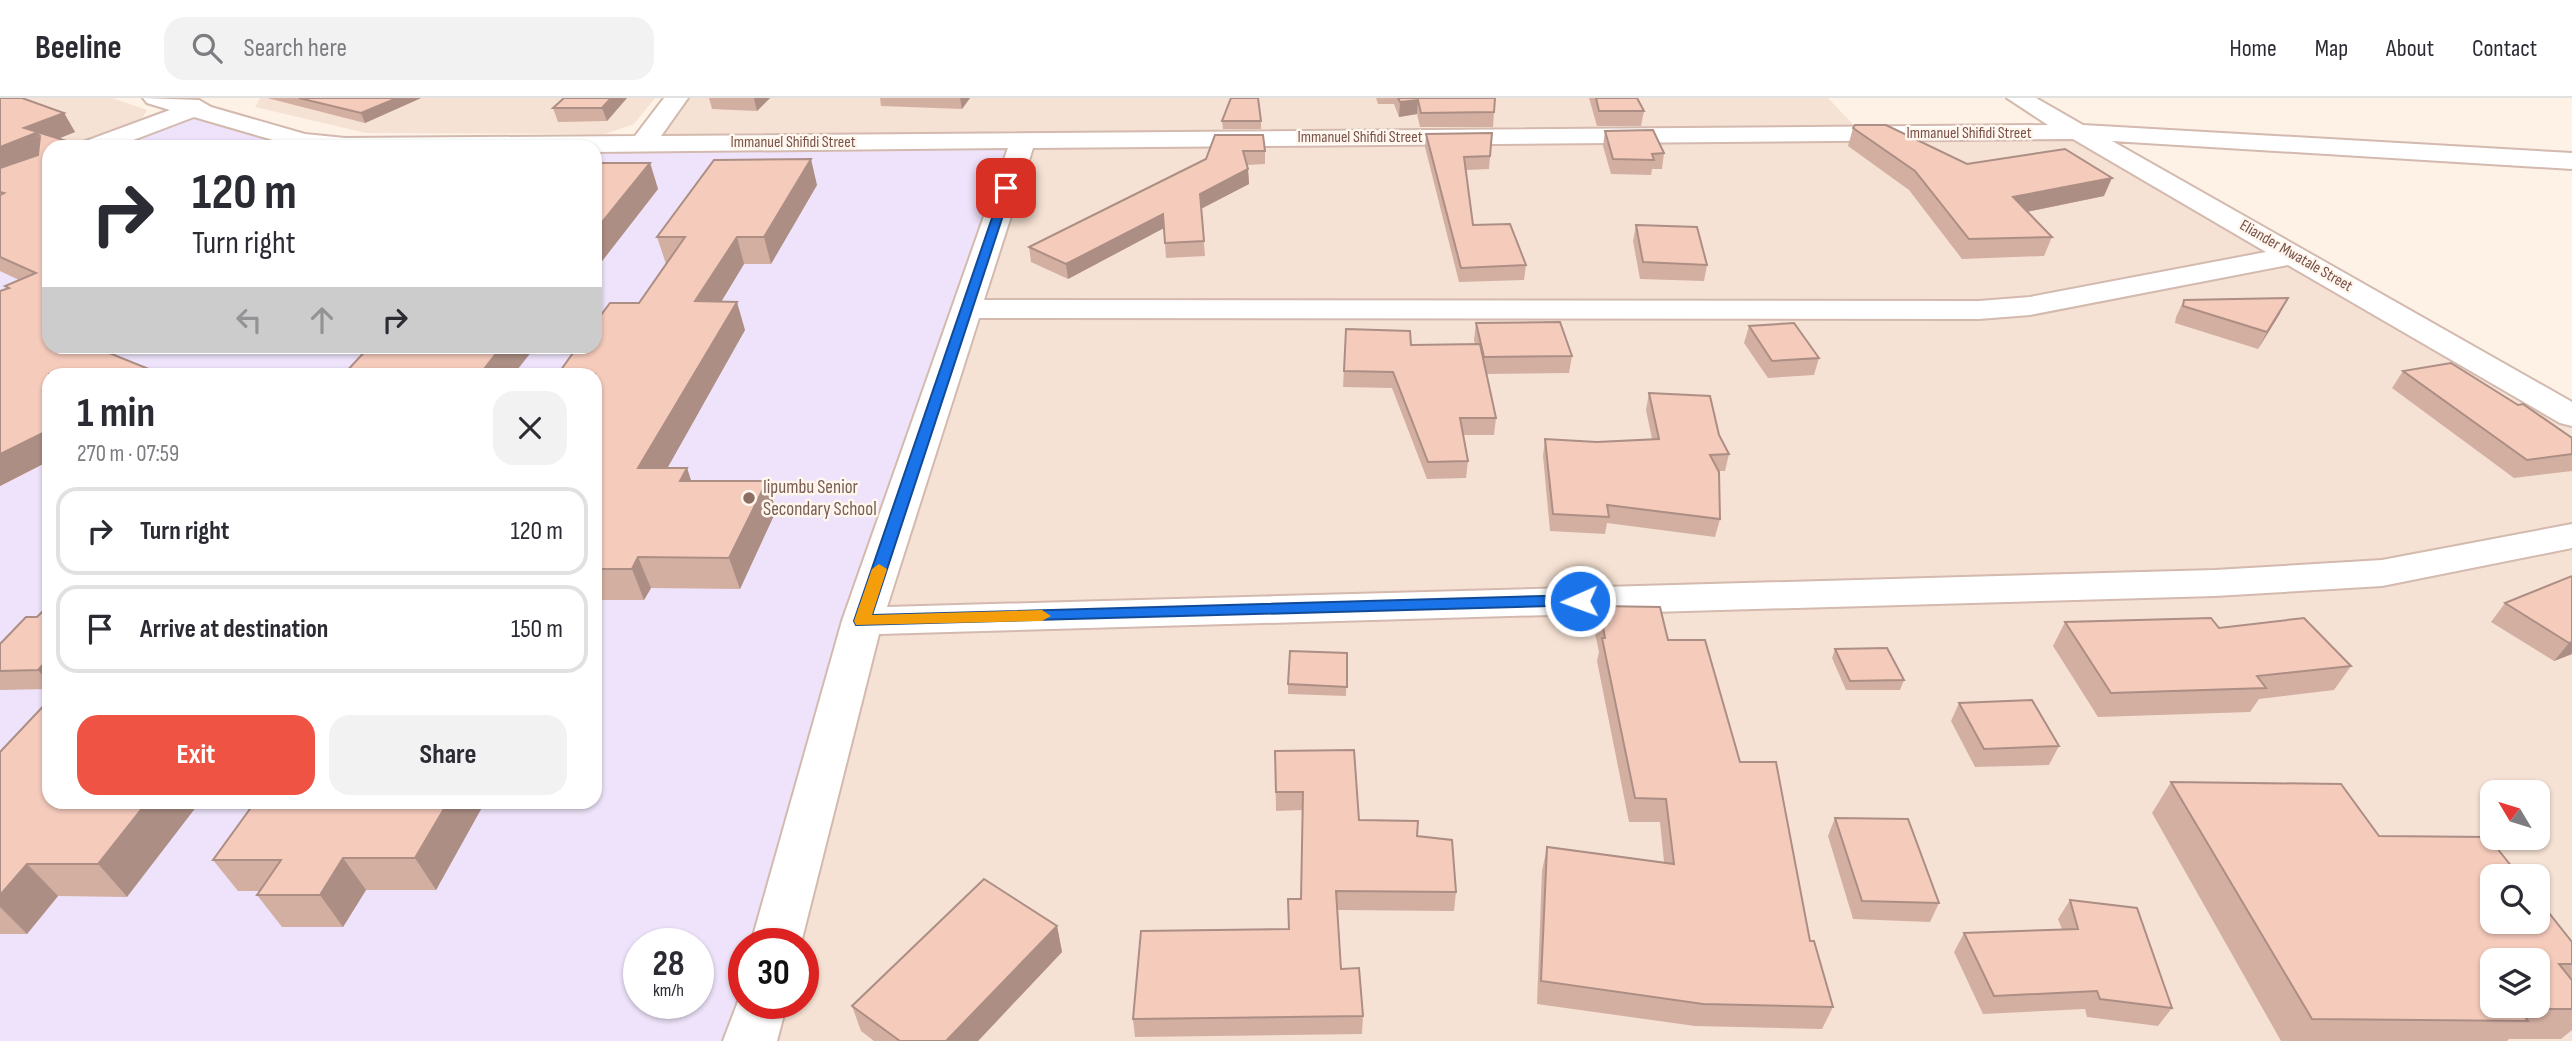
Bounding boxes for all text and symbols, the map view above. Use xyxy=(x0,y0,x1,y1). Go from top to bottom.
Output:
search box xyxy=(164,17,654,80)
text: Beeline xyxy=(35,28,122,68)
icon: search xyxy=(188,29,226,67)
text: Search here xyxy=(244,33,347,64)
text: Home xyxy=(2229,34,2277,63)
text: Map xyxy=(2315,34,2348,63)
text: About xyxy=(2386,34,2434,63)
text: Contact xyxy=(2472,34,2537,63)
street label: Immanuel Shifidi Street xyxy=(1906,124,2032,143)
street label: Immanuel Shifidi Street xyxy=(1297,128,1423,147)
street label: Immanuel Shifidi Street xyxy=(730,133,856,152)
pin xyxy=(976,158,1036,218)
text: 120 m xyxy=(192,164,297,223)
icon: right xyxy=(77,168,168,259)
icon: arrive xyxy=(987,169,1025,207)
street label: Eliander Mwatale Street xyxy=(2236,216,2356,296)
text: Turn right xyxy=(192,224,296,263)
icon: left xyxy=(230,301,268,339)
icon: ahead xyxy=(303,301,341,339)
icon: right xyxy=(376,301,414,339)
text: 1 min xyxy=(77,388,155,439)
button: close xyxy=(493,391,567,465)
text: 270 m · 07:59 xyxy=(77,440,179,468)
place label: Iipumbu Senior Secondary School xyxy=(763,476,877,521)
marker: Iipumbu Senior Secondary School xyxy=(741,490,757,506)
icon: right xyxy=(81,512,119,550)
text: Turn right xyxy=(140,516,229,547)
text: 120 m xyxy=(510,516,563,547)
position arrow xyxy=(1543,564,1617,638)
icon: arrive xyxy=(81,610,119,648)
text: Arrive at destination xyxy=(140,614,328,645)
text: 150 m xyxy=(511,614,563,645)
button: Exit xyxy=(77,715,315,795)
button: Share xyxy=(329,715,567,795)
north arrow xyxy=(2480,780,2550,850)
map controls xyxy=(2480,780,2550,1018)
button: search xyxy=(2480,864,2550,934)
speed limit sign: 30 xyxy=(728,928,819,1019)
text: 28 xyxy=(653,943,684,986)
button: layers xyxy=(2480,948,2550,1018)
text: km/h xyxy=(653,980,684,1001)

